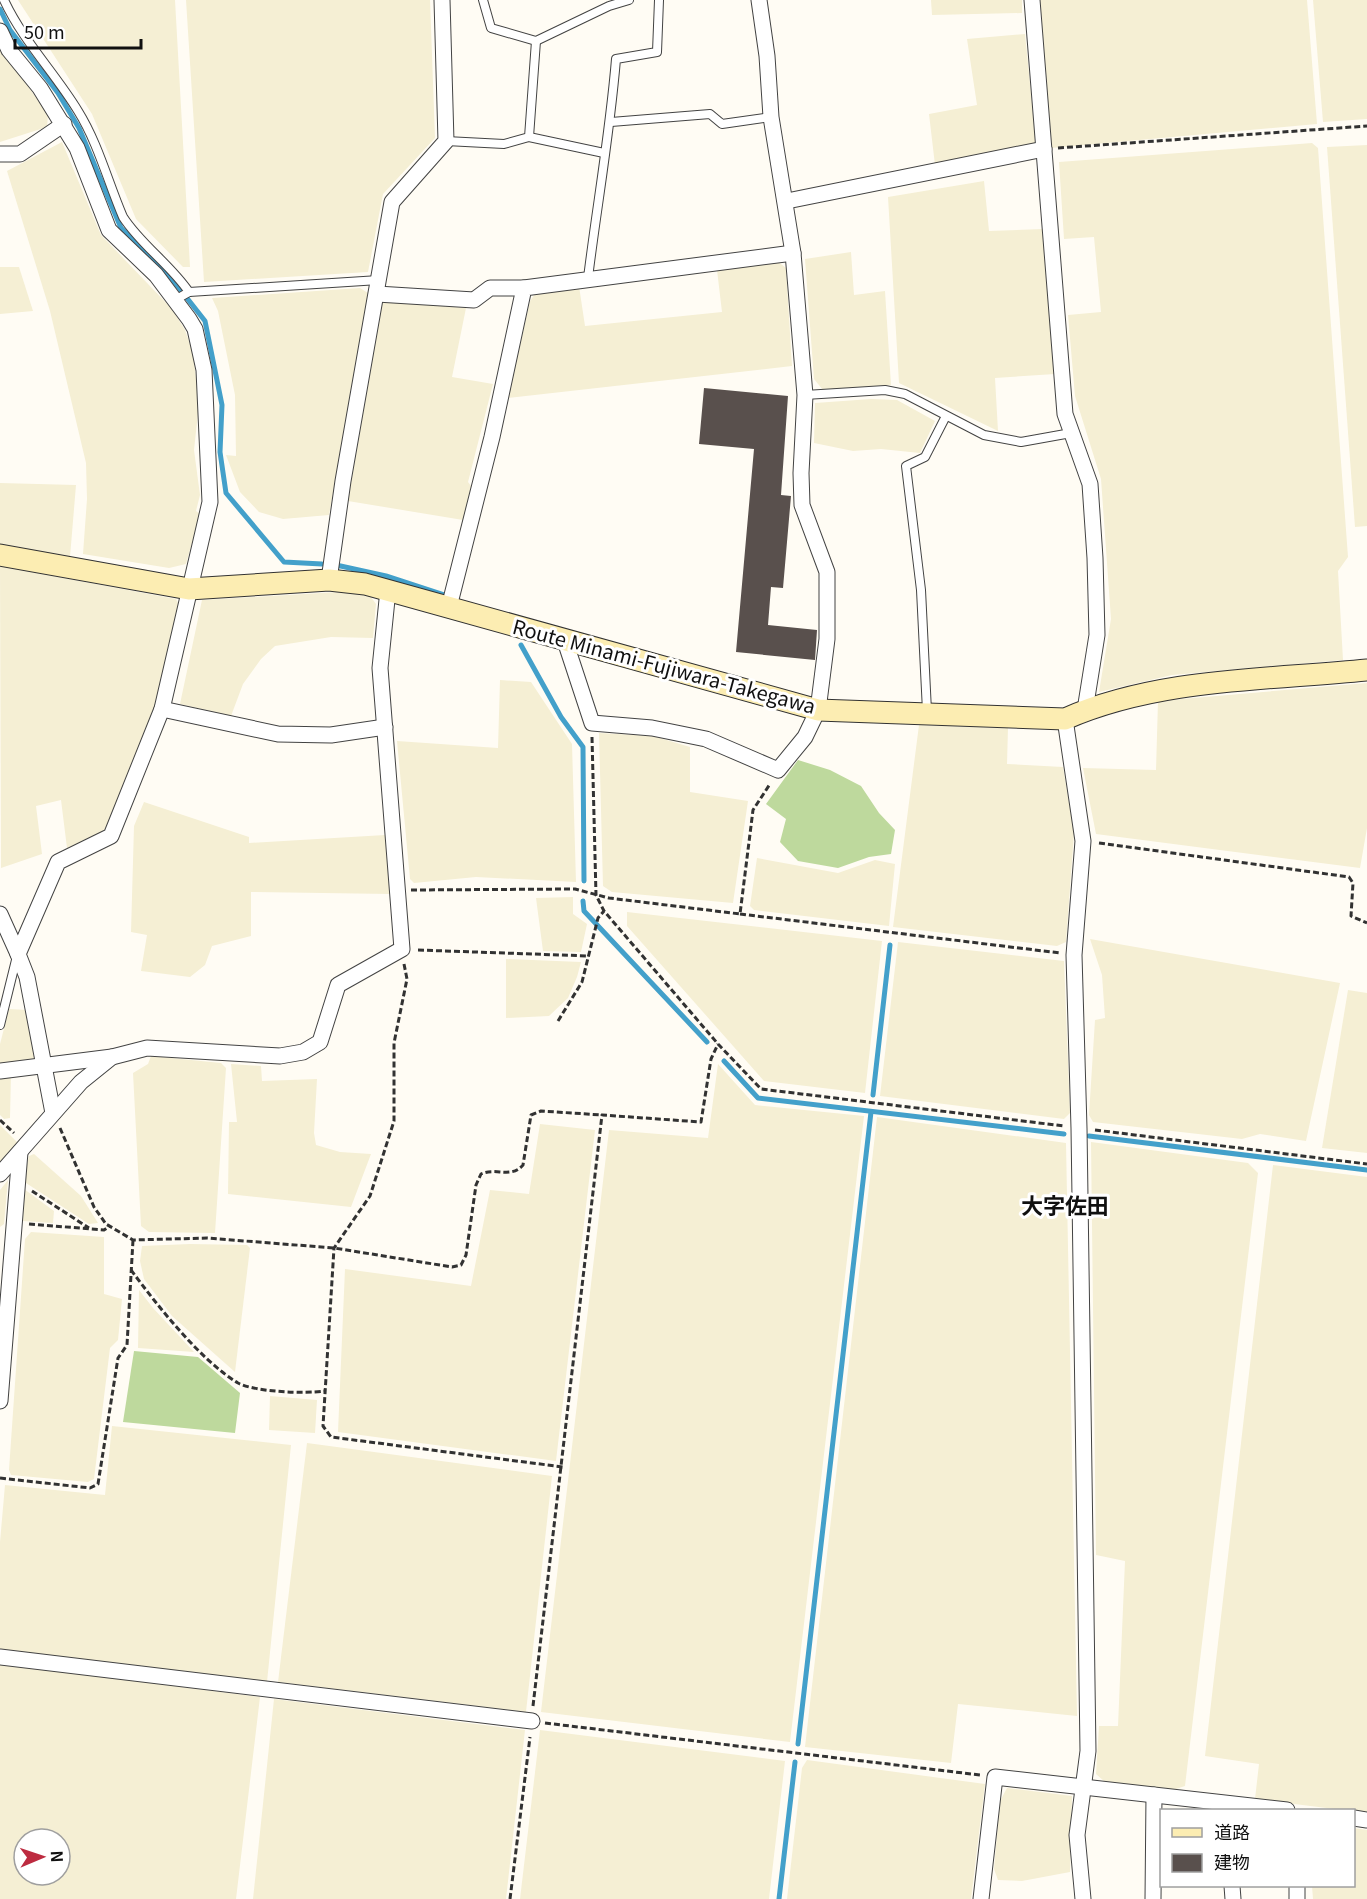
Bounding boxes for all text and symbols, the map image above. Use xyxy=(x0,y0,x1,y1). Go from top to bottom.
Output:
scale bar xyxy=(15,12,141,50)
text: 50 m xyxy=(24,18,65,44)
street label: Route Minami-Fujiwara-Takegawa xyxy=(510,611,819,720)
district label: 大字佐田 xyxy=(1021,1188,1109,1220)
legend xyxy=(1160,1809,1355,1887)
text: 道路 xyxy=(1214,1818,1250,1844)
north arrow xyxy=(12,1827,72,1887)
text: 建物 xyxy=(1214,1848,1250,1874)
text: N xyxy=(46,1850,70,1863)

